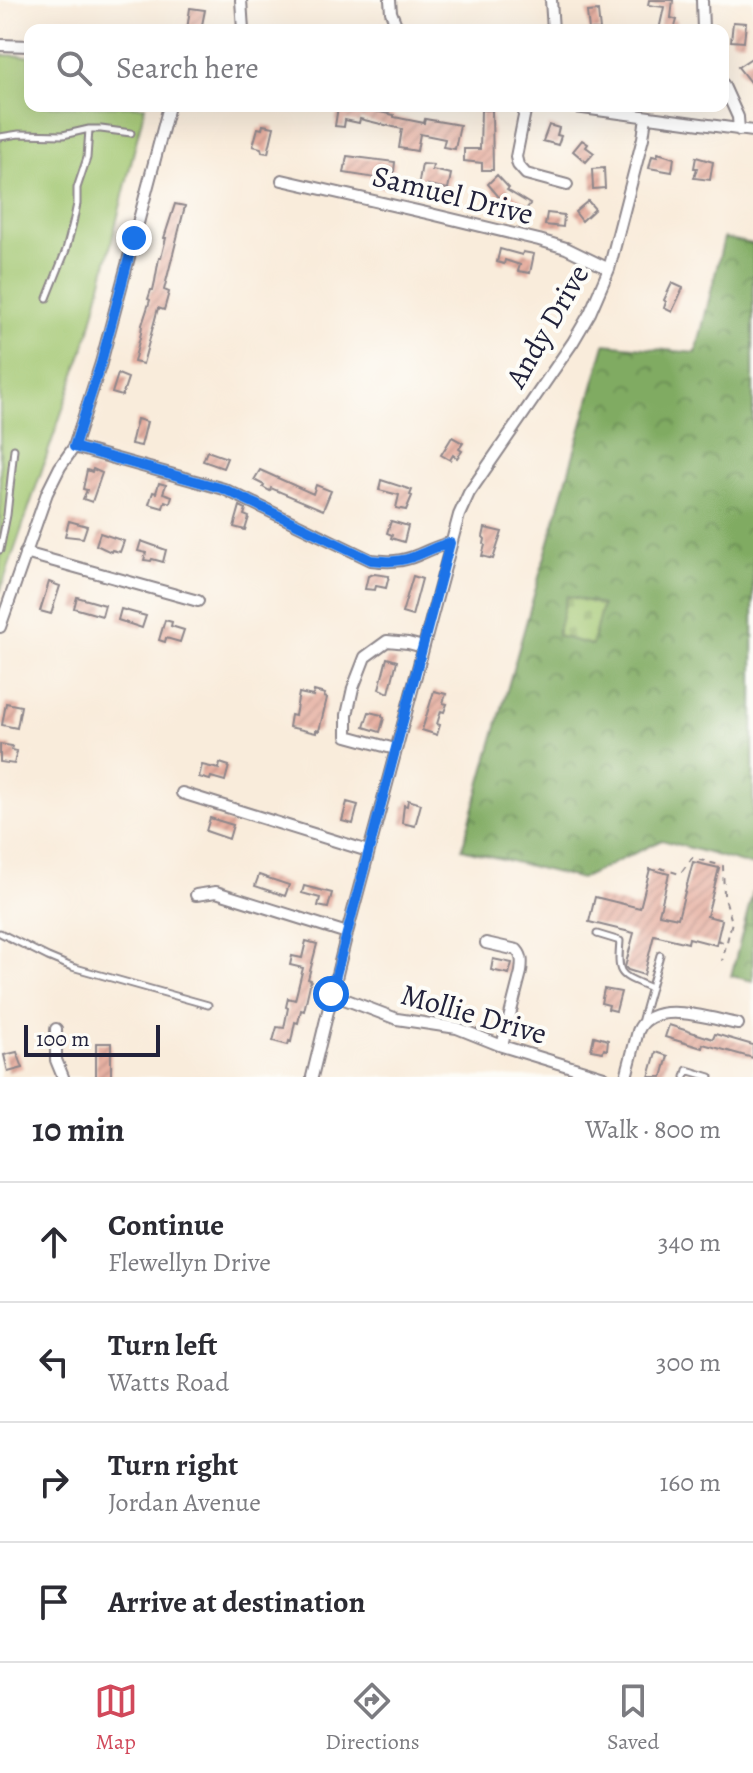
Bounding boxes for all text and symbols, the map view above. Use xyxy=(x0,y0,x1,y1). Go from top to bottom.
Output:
search box xyxy=(24,24,729,112)
icon: search xyxy=(52,46,96,90)
text: Search here xyxy=(116,48,259,88)
street label: Samuel Drive xyxy=(368,156,538,234)
route end xyxy=(116,220,152,256)
street label: Andy Drive xyxy=(495,257,598,396)
street label: Mollie Drive xyxy=(397,974,551,1054)
route start xyxy=(313,976,349,1012)
scale bar xyxy=(24,1021,160,1057)
text: 100 m xyxy=(36,1024,90,1054)
text: 10 min xyxy=(32,1106,125,1153)
text: Walk · 800 m xyxy=(585,1112,721,1147)
text: Continue xyxy=(108,1205,224,1245)
icon: ahead xyxy=(32,1220,76,1264)
text: 340 m xyxy=(658,1225,721,1260)
text: Flewellyn Drive xyxy=(108,1245,271,1280)
text: Turn left xyxy=(108,1325,217,1365)
icon: left xyxy=(32,1340,76,1384)
text: 300 m xyxy=(656,1345,721,1380)
text: Watts Road xyxy=(108,1365,229,1400)
text: Turn right xyxy=(108,1445,238,1485)
icon: right xyxy=(32,1460,76,1504)
text: 160 m xyxy=(659,1465,721,1500)
text: Jordan Avenue xyxy=(108,1485,261,1520)
icon: arrive xyxy=(32,1580,76,1624)
text: Arrive at destination xyxy=(108,1582,365,1622)
tab: Map xyxy=(94,1679,138,1757)
tab: Directions xyxy=(325,1679,420,1757)
tab: Saved xyxy=(607,1679,659,1757)

